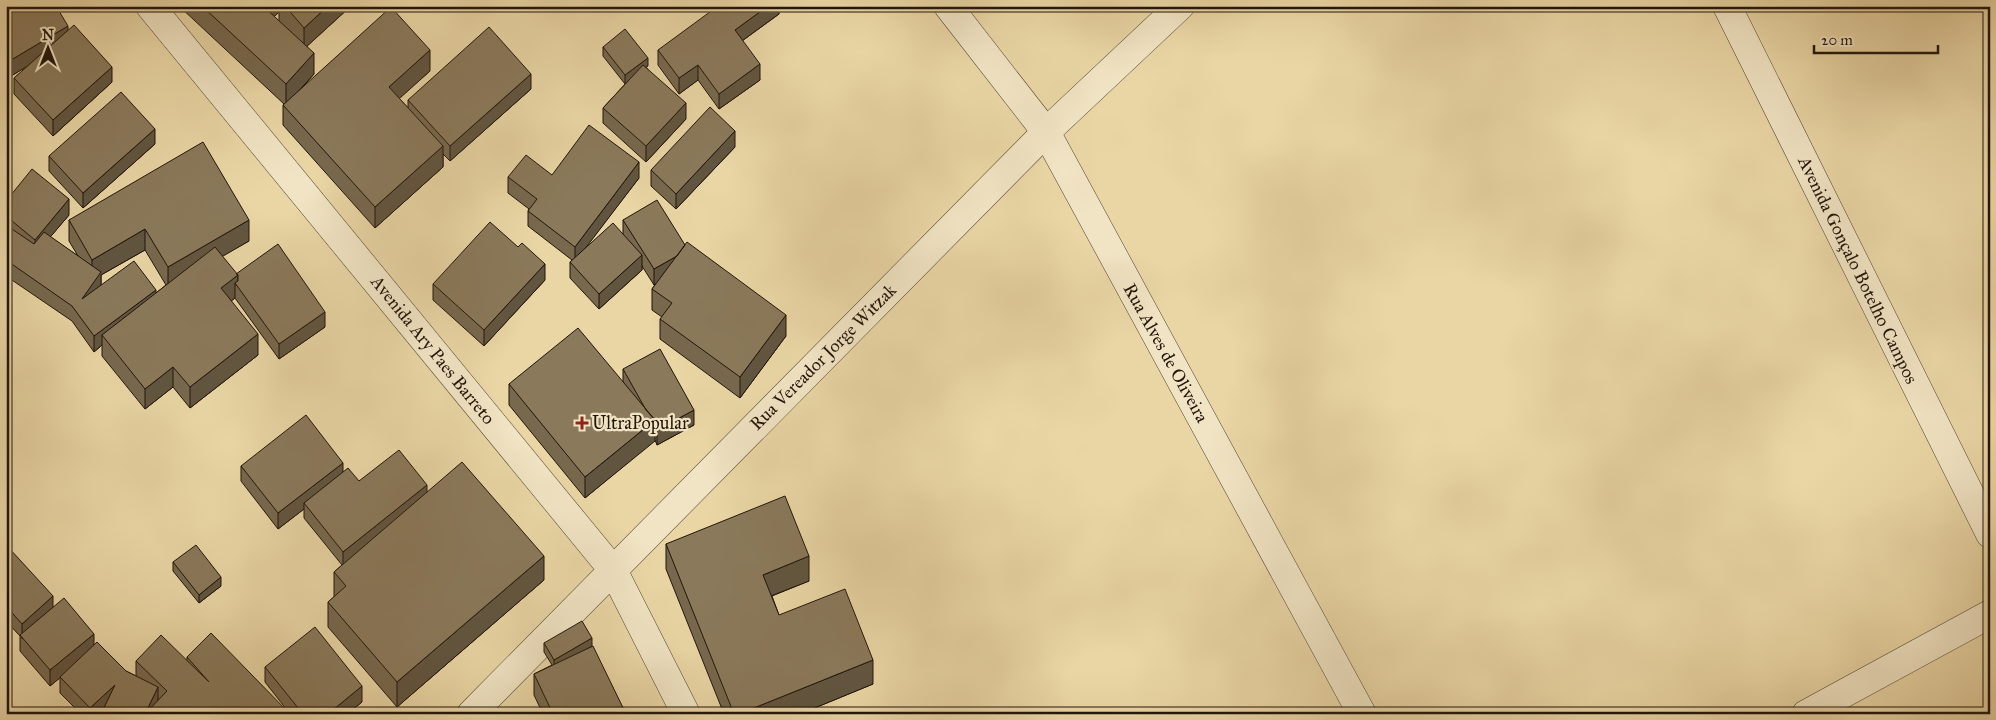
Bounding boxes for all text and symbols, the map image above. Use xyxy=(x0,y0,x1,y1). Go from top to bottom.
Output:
north arrow xyxy=(22,22,72,72)
scale bar xyxy=(1814,22,1937,54)
text: N xyxy=(42,27,54,44)
text: 20 m xyxy=(1821,31,1853,49)
street label: Avenida Gonçalo Botelho Campos xyxy=(1793,152,1923,387)
street label: Avenida Ary Paes Barreto xyxy=(366,270,500,429)
street label: Rua Vereador Jorge Witzak xyxy=(745,279,902,435)
street label: Rua Alves de Oliveira xyxy=(1119,280,1214,427)
place label: UltraPopular xyxy=(592,412,689,434)
marker: UltraPopular xyxy=(576,417,588,429)

